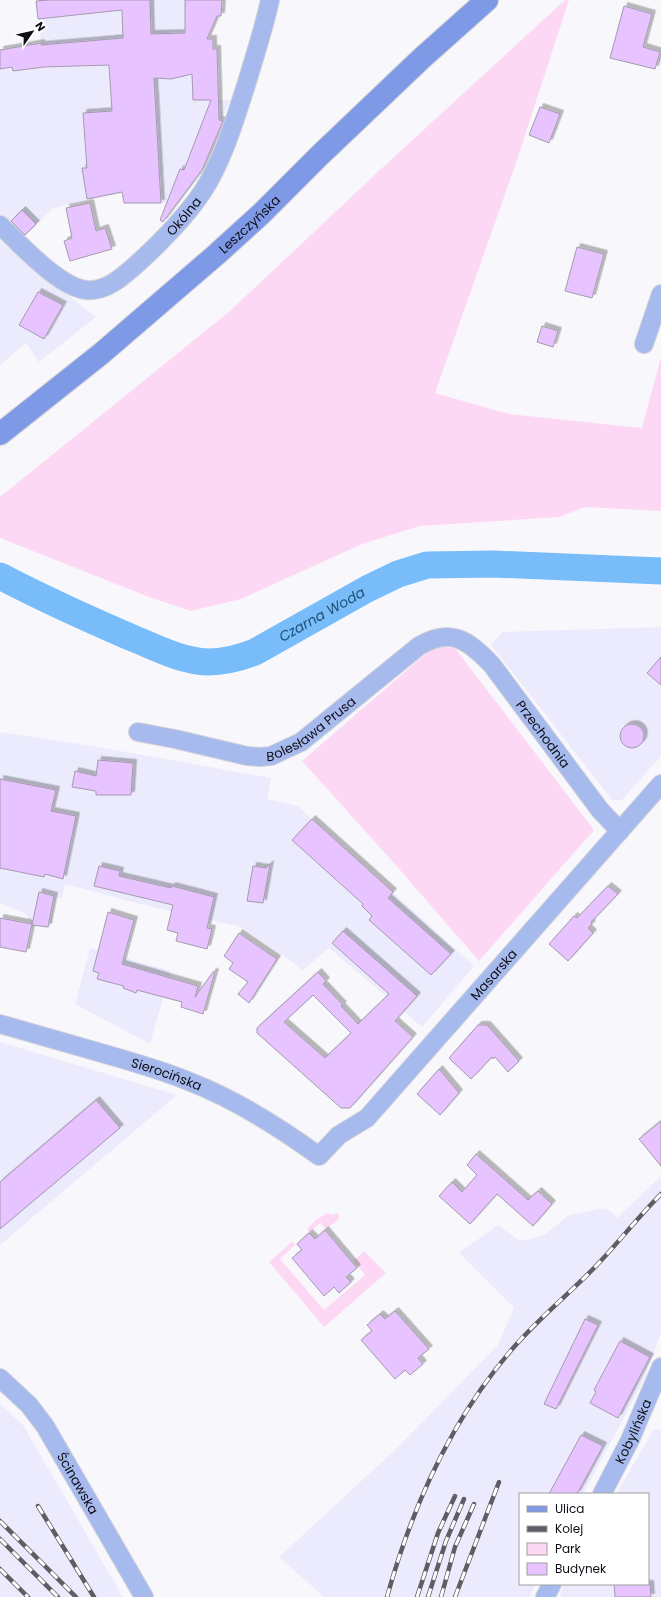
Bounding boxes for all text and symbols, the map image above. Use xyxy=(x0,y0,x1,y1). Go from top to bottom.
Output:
north arrow xyxy=(12,12,52,52)
text: N xyxy=(31,19,49,34)
street label: Leszczyńska xyxy=(214,191,284,258)
street label: Okólna xyxy=(162,193,206,240)
water label: Czarna Woda xyxy=(275,582,369,647)
street label: Bolesława Prusa xyxy=(266,692,360,766)
street label: Przechodnia xyxy=(512,696,575,772)
street label: Masarska xyxy=(466,945,521,1004)
street label: Sierocińska xyxy=(129,1053,205,1095)
street label: Kobylińska xyxy=(610,1396,656,1467)
street label: Ścinawska xyxy=(53,1449,104,1518)
legend xyxy=(519,1493,649,1585)
text: Ulica xyxy=(555,1500,584,1517)
text: Kolej xyxy=(555,1520,583,1537)
text: Park xyxy=(555,1540,582,1557)
text: Budynek xyxy=(555,1560,607,1577)

